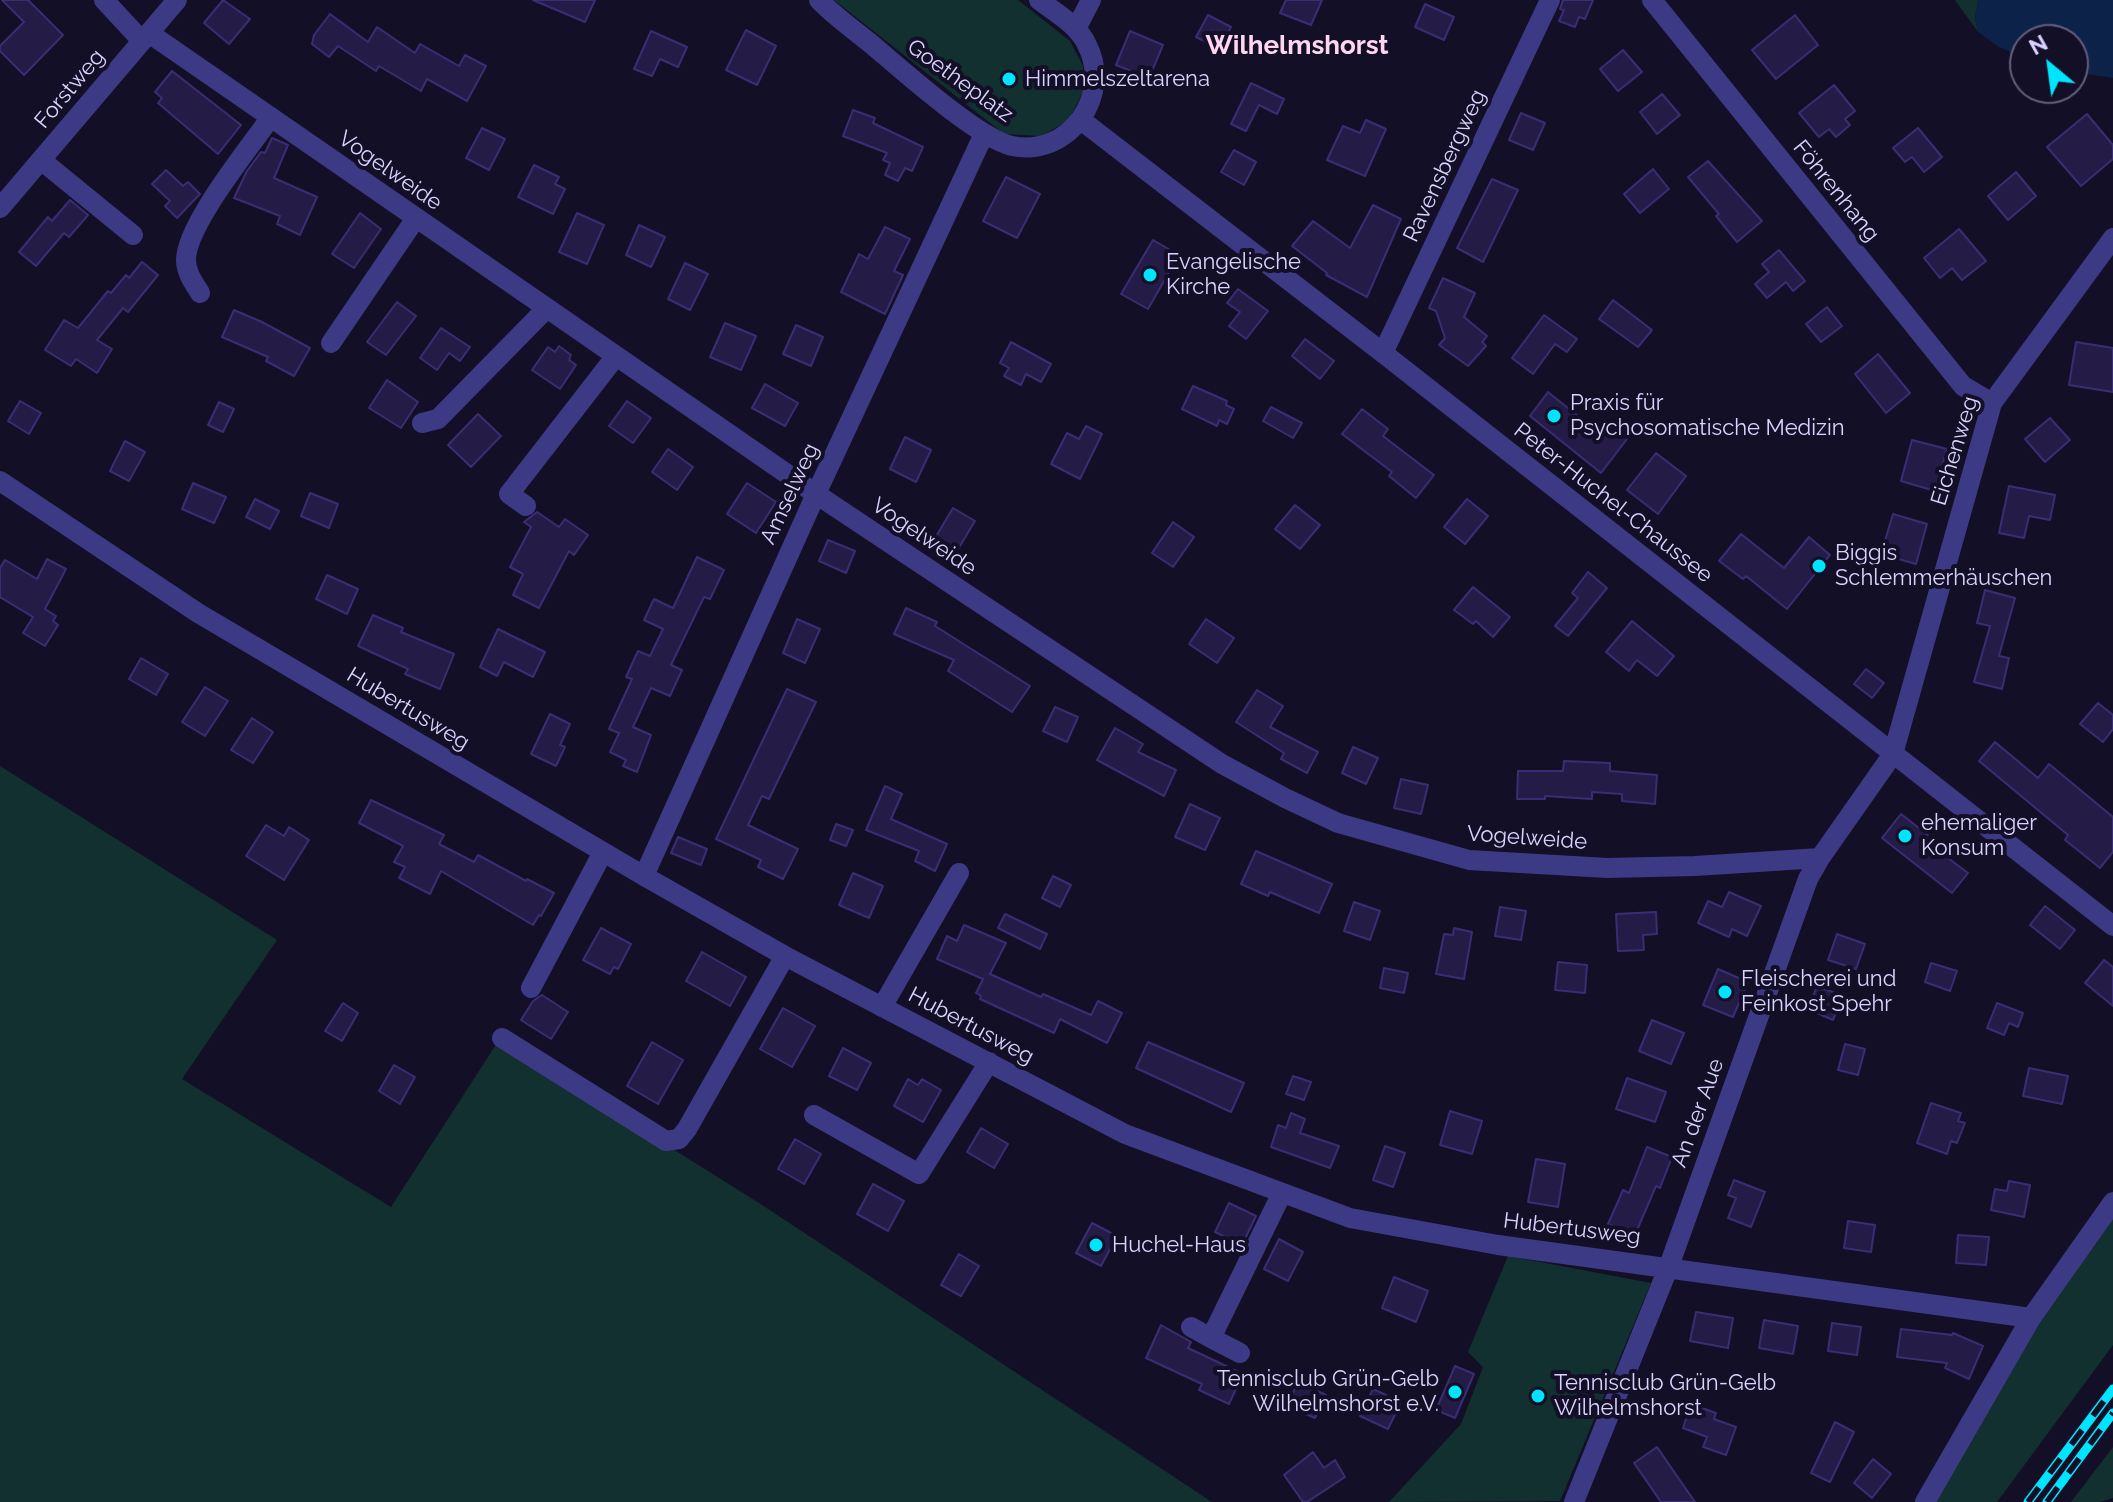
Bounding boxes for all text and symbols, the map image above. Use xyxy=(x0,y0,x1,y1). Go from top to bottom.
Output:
north arrow xyxy=(2009,24,2089,104)
text: N xyxy=(2025,29,2052,60)
district label: Wilhelmshorst xyxy=(1205,30,1389,62)
street label: Goetheplatz xyxy=(902,34,1018,128)
street label: Forstweg xyxy=(29,44,111,134)
place label: Himmelszeltarena xyxy=(1025,66,1210,92)
marker: Himmelszeltarena xyxy=(1000,70,1018,88)
street label: Ravensbergweg xyxy=(1398,86,1492,246)
street label: Vogelweide xyxy=(333,126,447,216)
street label: Föhrenhang xyxy=(1787,135,1885,247)
place label: Evangelische Kirche xyxy=(1166,249,1301,300)
marker: Evangelische Kirche xyxy=(1141,266,1159,284)
place label: Praxis für Psychosomatische Medizin xyxy=(1570,390,1845,442)
street label: Eichenweg xyxy=(1926,393,1984,509)
marker: Praxis für Psychosomatische Medizin xyxy=(1545,407,1563,425)
street label: Peter-Huchel-Chaussee xyxy=(1508,417,1718,589)
street label: Amselweg xyxy=(755,439,825,549)
street label: Vogelweide xyxy=(867,492,981,582)
place label: Biggis Schlemmerhäuschen xyxy=(1835,540,2052,592)
marker: Biggis Schlemmerhäuschen xyxy=(1810,557,1828,575)
street label: Hubertusweg xyxy=(342,662,474,756)
place label: ehemaliger Konsum xyxy=(1921,810,2037,862)
street label: Vogelweide xyxy=(1466,821,1588,855)
marker: ehemaliger Konsum xyxy=(1896,827,1914,845)
place label: Fleischerei und Feinkost Spehr xyxy=(1741,966,1896,1018)
street label: Hubertusweg xyxy=(904,982,1038,1070)
marker: Fleischerei und Feinkost Spehr xyxy=(1716,983,1734,1001)
street label: An der Aue xyxy=(1666,1055,1730,1171)
street label: Hubertusweg xyxy=(1502,1207,1642,1251)
place label: Huchel-Haus xyxy=(1112,1232,1246,1258)
marker: Huchel-Haus xyxy=(1087,1236,1105,1254)
place label: Tennisclub Grün-Gelb Wilhelmshorst e.V. xyxy=(1217,1366,1439,1418)
place label: Tennisclub Grün-Gelb Wilhelmshorst xyxy=(1554,1370,1776,1422)
marker: Tennisclub Grün-Gelb Wilhelmshorst e.V. xyxy=(1446,1383,1464,1401)
marker: Tennisclub Grün-Gelb Wilhelmshorst xyxy=(1529,1387,1547,1405)

